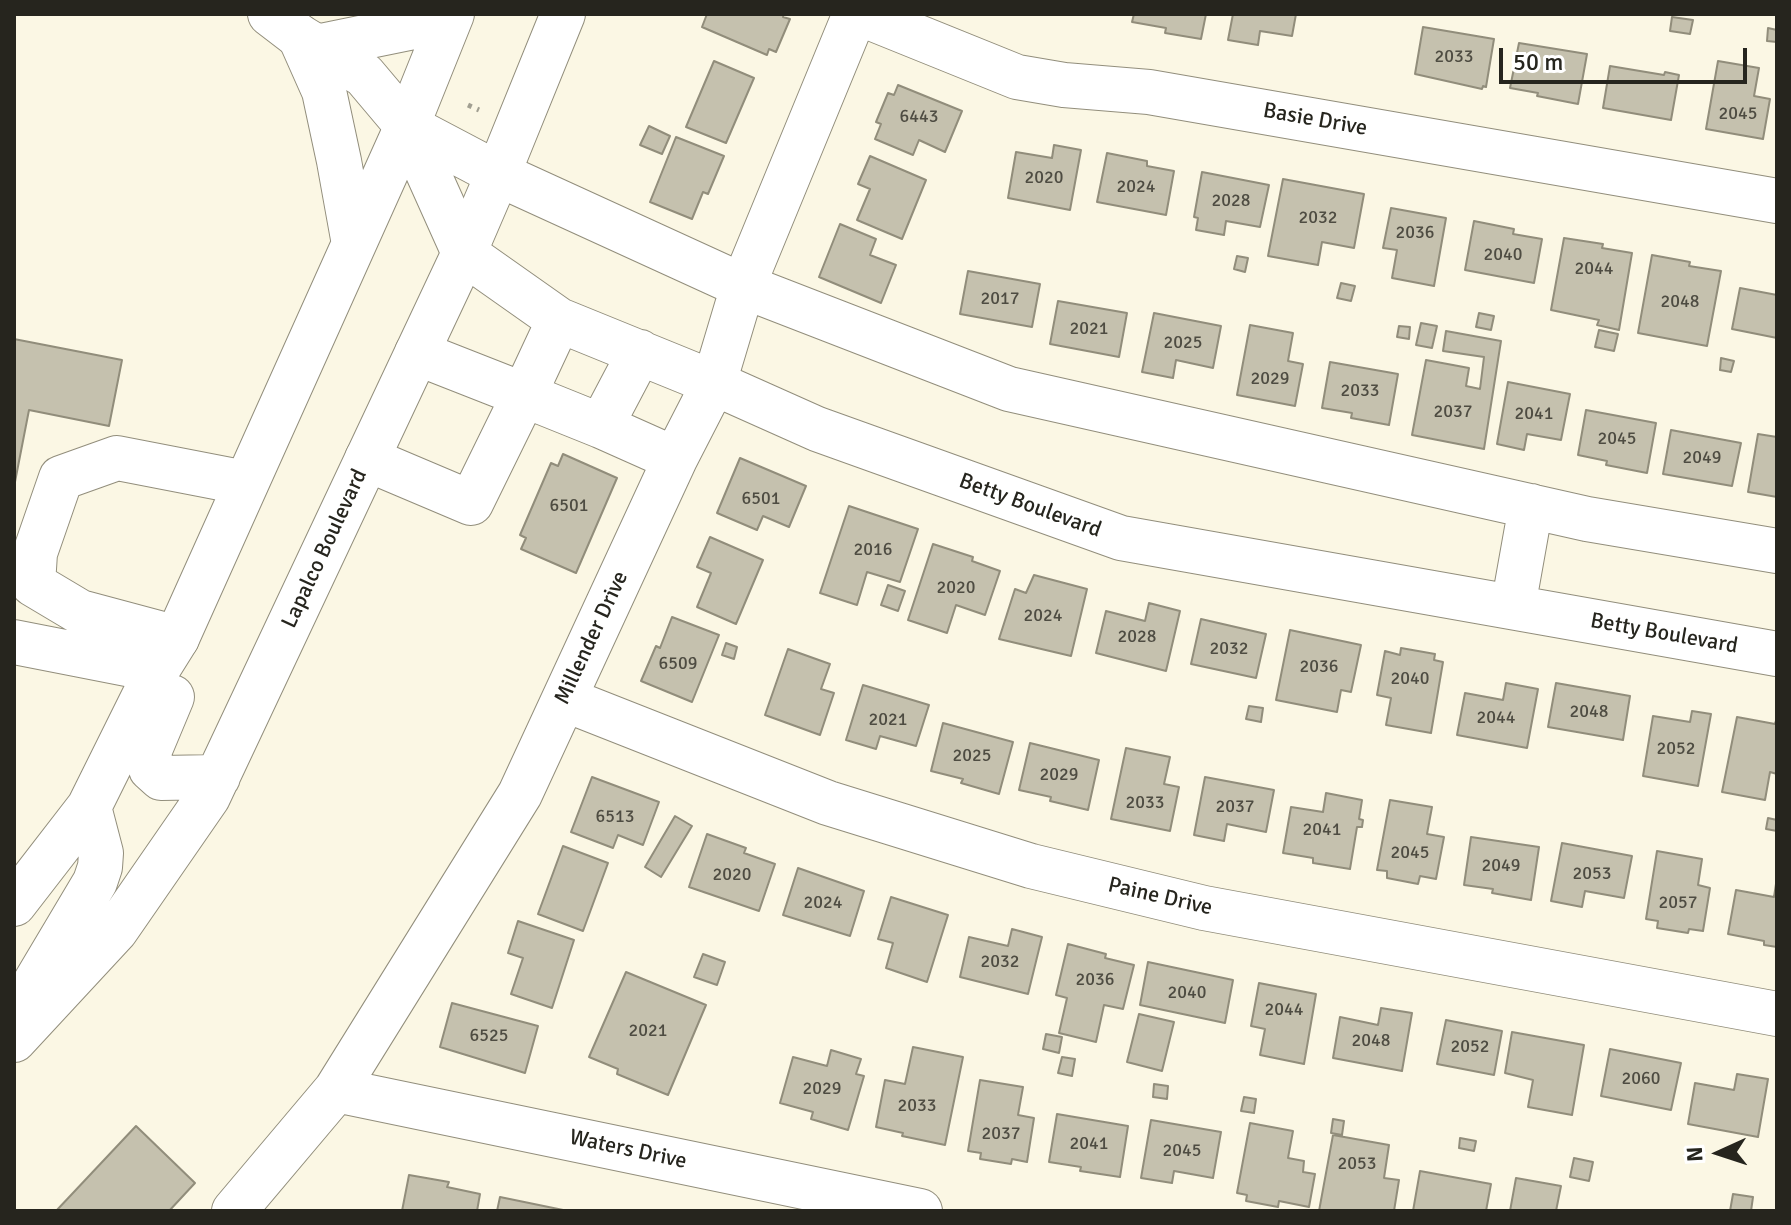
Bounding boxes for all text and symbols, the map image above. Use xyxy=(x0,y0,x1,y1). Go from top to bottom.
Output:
scale bar xyxy=(1503,32,1751,82)
house number: 2033 xyxy=(1435,46,1473,68)
text: 50 m xyxy=(1513,47,1563,77)
street label: Basie Drive xyxy=(1261,98,1369,142)
house number: 2045 xyxy=(1719,103,1757,125)
house number: 6443 xyxy=(900,106,938,128)
house number: 2020 xyxy=(1025,167,1063,189)
house number: 2024 xyxy=(1117,176,1155,198)
house number: 2028 xyxy=(1212,190,1250,212)
house number: 2032 xyxy=(1299,207,1337,229)
house number: 2036 xyxy=(1396,222,1434,244)
house number: 2040 xyxy=(1484,244,1522,266)
house number: 2044 xyxy=(1575,258,1613,280)
house number: 2017 xyxy=(981,288,1019,310)
house number: 2048 xyxy=(1661,291,1699,313)
house number: 2021 xyxy=(1070,318,1108,340)
house number: 2025 xyxy=(1164,332,1202,354)
house number: 2029 xyxy=(1251,368,1289,390)
house number: 2033 xyxy=(1341,380,1379,402)
house number: 2037 xyxy=(1434,401,1472,423)
house number: 2041 xyxy=(1515,403,1553,425)
house number: 2045 xyxy=(1598,428,1636,450)
house number: 2049 xyxy=(1683,447,1721,469)
street label: Lapalco Boulevard xyxy=(277,465,373,633)
street label: Betty Boulevard xyxy=(955,468,1105,544)
house number: 6501 xyxy=(742,488,780,510)
house number: 6501 xyxy=(550,495,588,517)
house number: 2016 xyxy=(854,539,892,561)
street label: Millender Drive xyxy=(550,567,634,709)
house number: 2020 xyxy=(937,577,975,599)
house number: 2024 xyxy=(1024,605,1062,627)
street label: Betty Boulevard xyxy=(1588,608,1740,660)
house number: 2028 xyxy=(1118,626,1156,648)
house number: 2032 xyxy=(1210,638,1248,660)
house number: 6509 xyxy=(659,653,697,675)
house number: 2036 xyxy=(1300,656,1338,678)
house number: 2040 xyxy=(1391,668,1429,690)
house number: 2048 xyxy=(1570,701,1608,723)
house number: 2044 xyxy=(1477,707,1515,729)
house number: 2021 xyxy=(869,709,907,731)
house number: 2052 xyxy=(1657,738,1695,760)
house number: 2025 xyxy=(953,745,991,767)
house number: 2029 xyxy=(1040,764,1078,786)
house number: 2033 xyxy=(1126,792,1164,814)
house number: 2037 xyxy=(1216,796,1254,818)
house number: 6513 xyxy=(596,806,634,828)
house number: 2041 xyxy=(1303,819,1341,841)
house number: 2045 xyxy=(1391,842,1429,864)
house number: 2049 xyxy=(1482,855,1520,877)
house number: 2053 xyxy=(1573,863,1611,885)
house number: 2020 xyxy=(713,864,751,886)
street label: Paine Drive xyxy=(1105,872,1215,922)
house number: 2024 xyxy=(804,892,842,914)
house number: 2057 xyxy=(1659,892,1697,914)
house number: 2032 xyxy=(981,951,1019,973)
house number: 2036 xyxy=(1076,969,1114,991)
house number: 2040 xyxy=(1168,982,1206,1004)
house number: 2044 xyxy=(1265,999,1303,1021)
house number: 2021 xyxy=(629,1020,667,1042)
house number: 6525 xyxy=(470,1025,508,1047)
house number: 2048 xyxy=(1352,1030,1390,1052)
house number: 2052 xyxy=(1451,1036,1489,1058)
house number: 2060 xyxy=(1622,1068,1660,1090)
house number: 2029 xyxy=(803,1078,841,1100)
house number: 2033 xyxy=(898,1095,936,1117)
north arrow xyxy=(1679,1113,1759,1193)
house number: 2037 xyxy=(982,1123,1020,1145)
street label: Waters Drive xyxy=(567,1125,689,1175)
house number: 2041 xyxy=(1070,1133,1108,1155)
house number: 2045 xyxy=(1163,1140,1201,1162)
text: N xyxy=(1681,1146,1708,1163)
house number: 2053 xyxy=(1338,1153,1376,1175)

